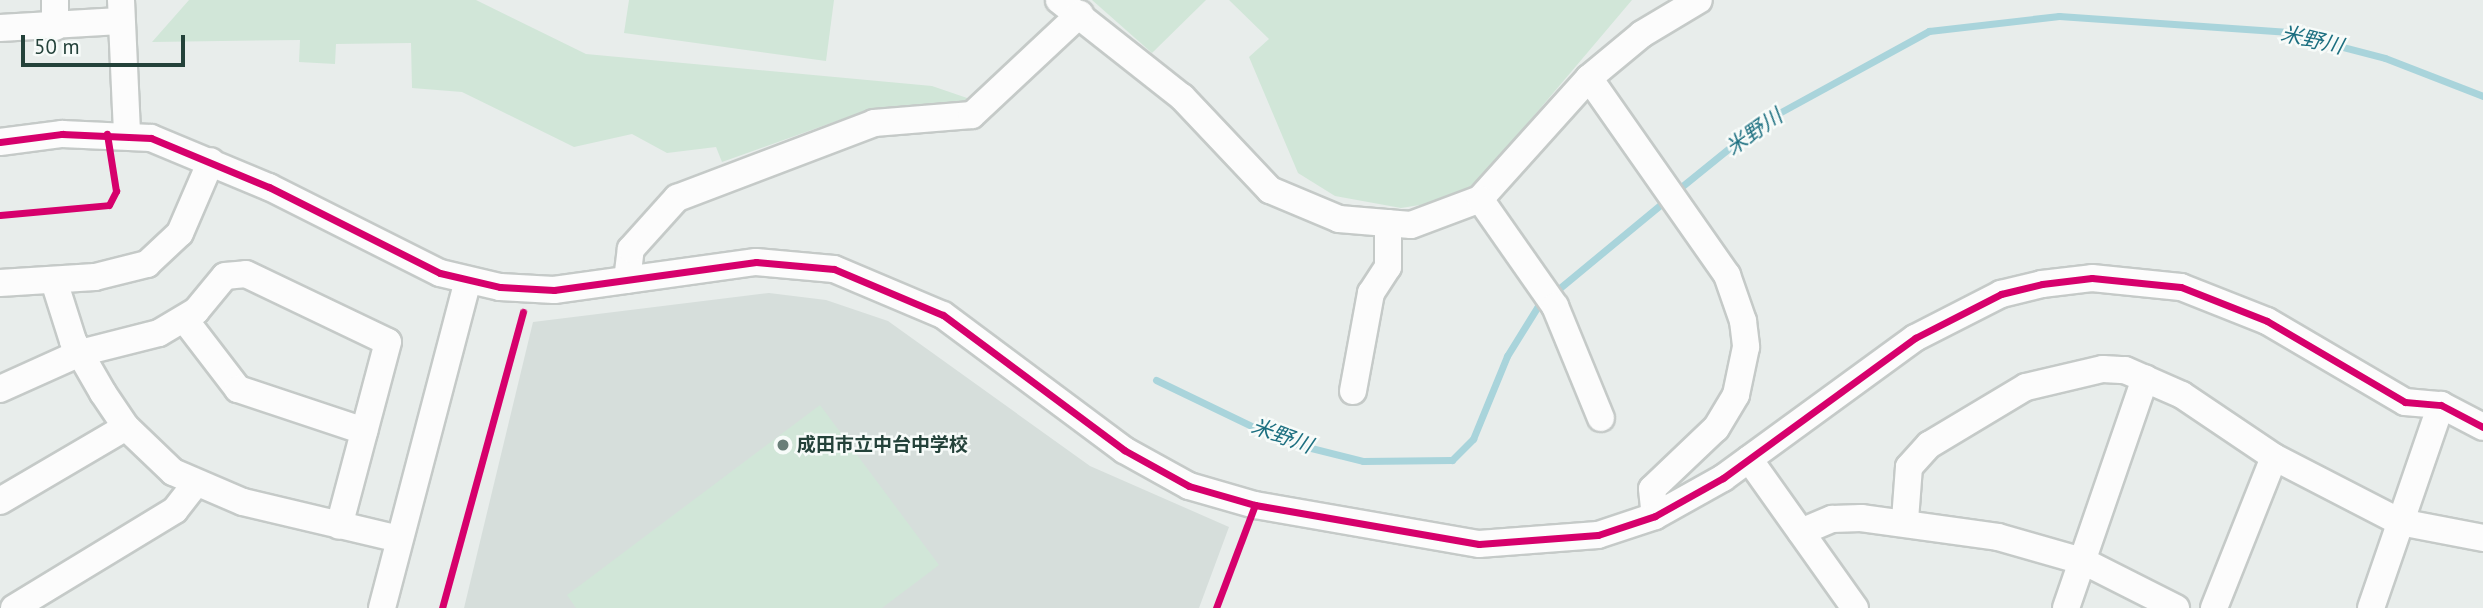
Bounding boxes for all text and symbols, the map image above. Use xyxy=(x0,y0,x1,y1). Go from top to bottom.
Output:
scale bar xyxy=(24,21,189,65)
water label: 米野川 xyxy=(2278,21,2346,59)
text: 50 m xyxy=(34,33,80,60)
water label: 米野川 xyxy=(1721,104,1787,160)
water label: 米野川 xyxy=(1248,413,1316,459)
place label: 成田市立中台中学校 xyxy=(797,434,968,456)
marker: 成田市立中台中学校 xyxy=(775,437,791,453)

